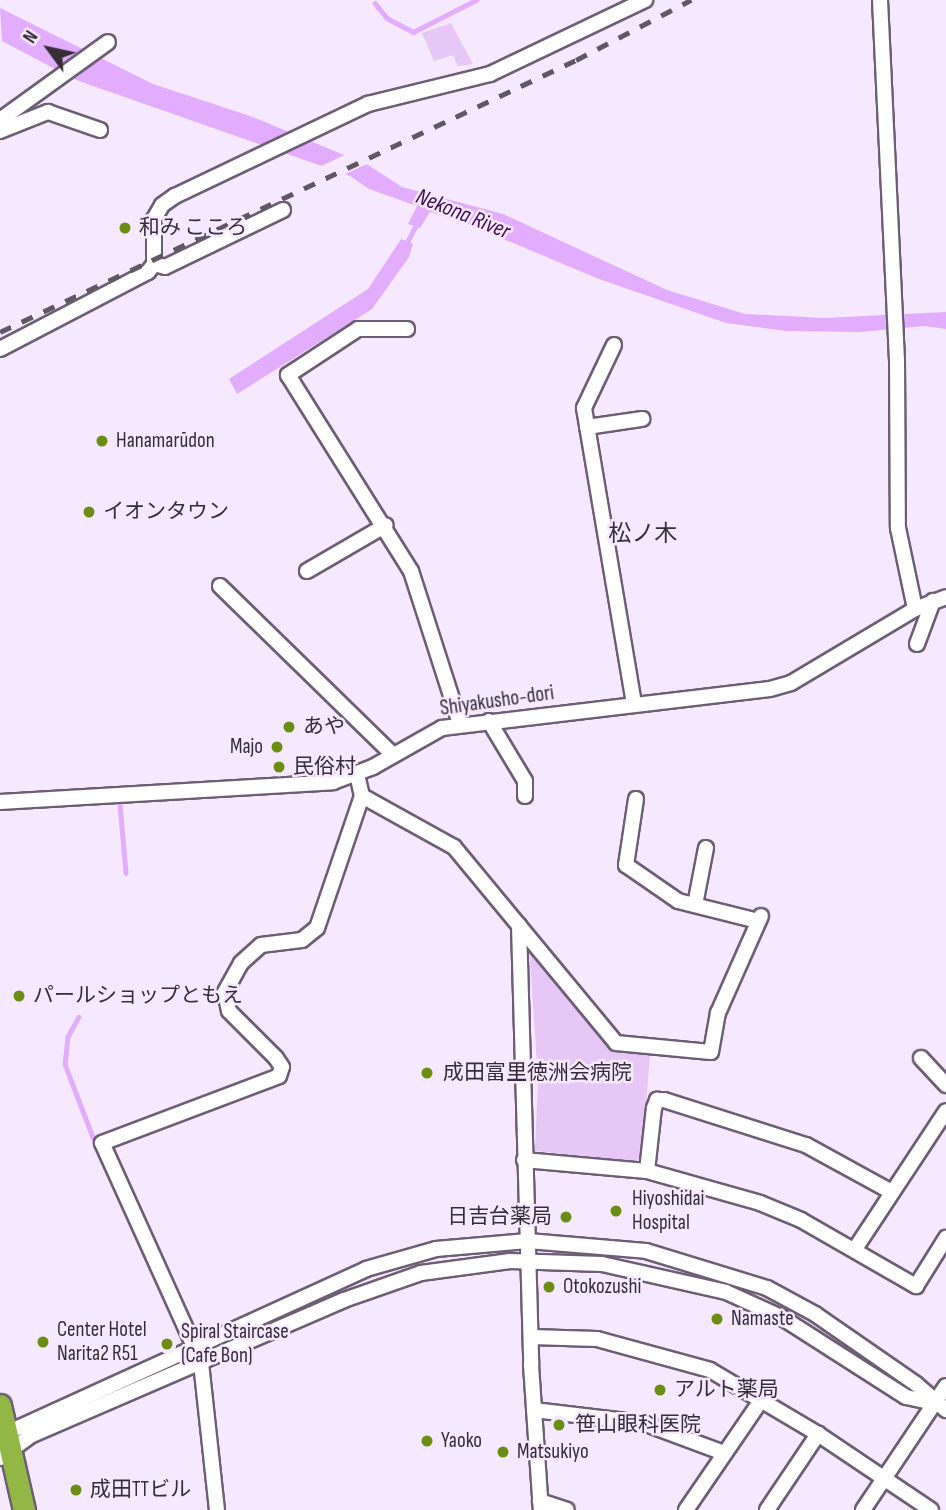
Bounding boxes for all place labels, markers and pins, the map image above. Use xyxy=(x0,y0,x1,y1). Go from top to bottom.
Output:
place label: 和み こころ xyxy=(139,215,247,241)
marker: 和み こころ xyxy=(117,220,133,236)
place label: Hanamarūdon xyxy=(116,428,215,454)
marker: Hanamarūdon xyxy=(94,433,110,449)
place label: イオンタウン xyxy=(103,499,229,525)
marker: イオンタウン xyxy=(81,504,97,520)
place label: あや xyxy=(303,714,345,740)
marker: あや xyxy=(281,719,297,735)
place label: Majo xyxy=(230,734,263,760)
marker: Majo xyxy=(269,739,285,755)
place label: 民俗村 xyxy=(293,754,356,780)
marker: 民俗村 xyxy=(271,759,287,775)
place label: パールショップともえ xyxy=(33,983,243,1009)
marker: パールショップともえ xyxy=(11,988,27,1004)
place label: 成田富里徳洲会病院 xyxy=(443,1060,632,1086)
marker: 成田富里徳洲会病院 xyxy=(417,1063,437,1083)
place label: Hiyoshidai Hospital xyxy=(632,1186,704,1236)
marker: Hiyoshidai Hospital xyxy=(606,1201,626,1221)
place label: 日吉台薬局 xyxy=(447,1204,552,1230)
marker: 日吉台薬局 xyxy=(558,1209,574,1225)
place label: Otokozushi xyxy=(563,1274,641,1300)
marker: Otokozushi xyxy=(541,1279,557,1295)
place label: Namaste xyxy=(731,1306,794,1332)
marker: Namaste xyxy=(709,1311,725,1327)
place label: Center Hotel Narita2 R51 xyxy=(57,1317,147,1367)
place label: Spiral Staircase (Cafe Bon) xyxy=(181,1319,289,1369)
marker: Center Hotel Narita2 R51 xyxy=(35,1334,51,1350)
marker: Spiral Staircase (Cafe Bon) xyxy=(159,1336,175,1352)
place label: アルト薬局 xyxy=(674,1377,779,1403)
marker: アルト薬局 xyxy=(652,1382,668,1398)
place label: 笹山眼科医院 xyxy=(575,1412,701,1438)
marker: 笹山眼科医院 xyxy=(549,1415,569,1435)
place label: Yaoko xyxy=(441,1428,482,1454)
marker: Yaoko xyxy=(419,1433,435,1449)
place label: Matsukiyo xyxy=(517,1439,589,1465)
marker: Matsukiyo xyxy=(495,1444,511,1460)
place label: 成田TTビル xyxy=(90,1477,191,1503)
marker: 成田TTビル xyxy=(68,1482,84,1498)

